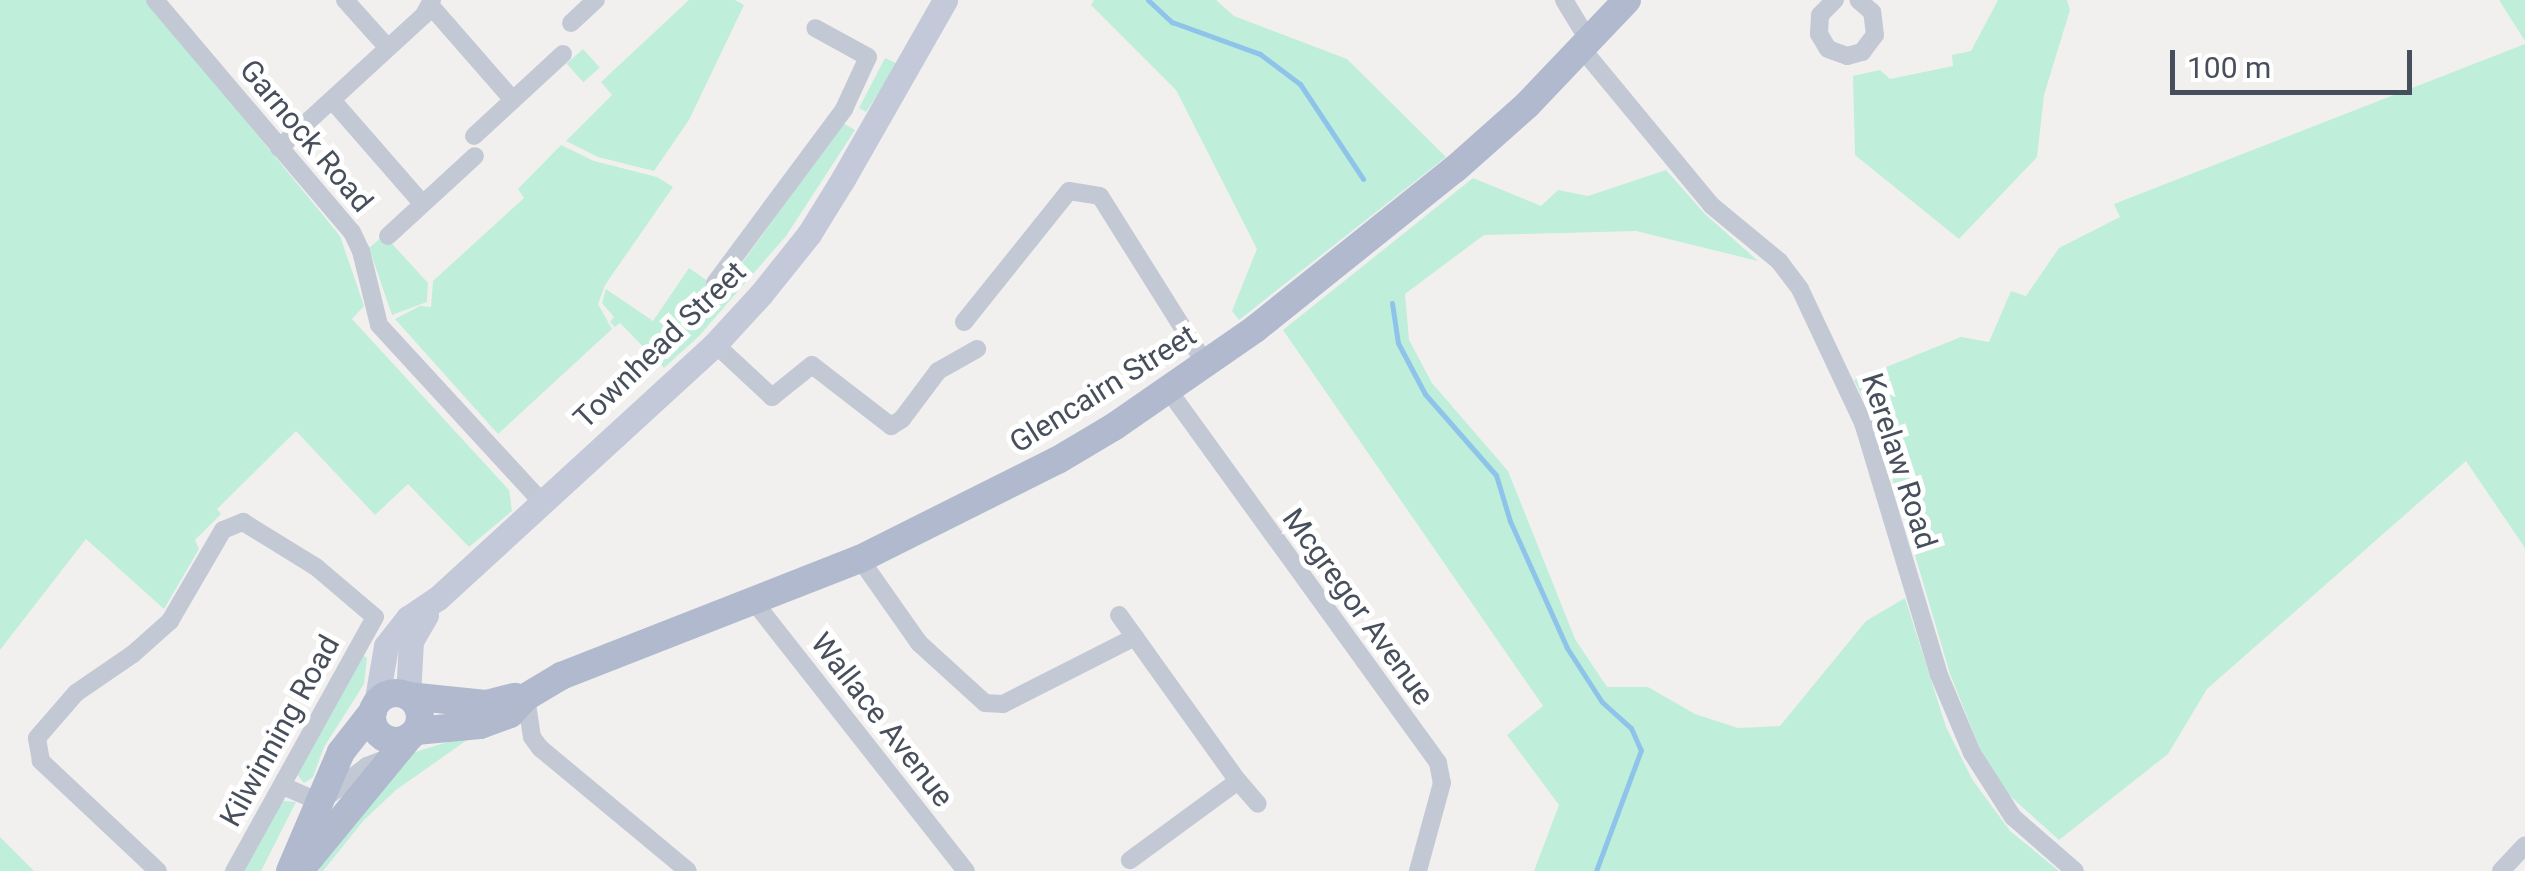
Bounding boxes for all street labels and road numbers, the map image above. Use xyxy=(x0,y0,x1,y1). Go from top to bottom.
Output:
street label: Garnock Road xyxy=(232,53,380,219)
street label: Townhead Street xyxy=(567,254,753,436)
street label: Glencairn Street xyxy=(1003,317,1203,461)
street label: Kerelaw Road xyxy=(1854,369,1944,553)
street label: Mcgregor Avenue xyxy=(1275,502,1441,712)
street label: Wallace Avenue xyxy=(803,626,961,814)
street label: Kilwinning Road xyxy=(213,629,347,833)

